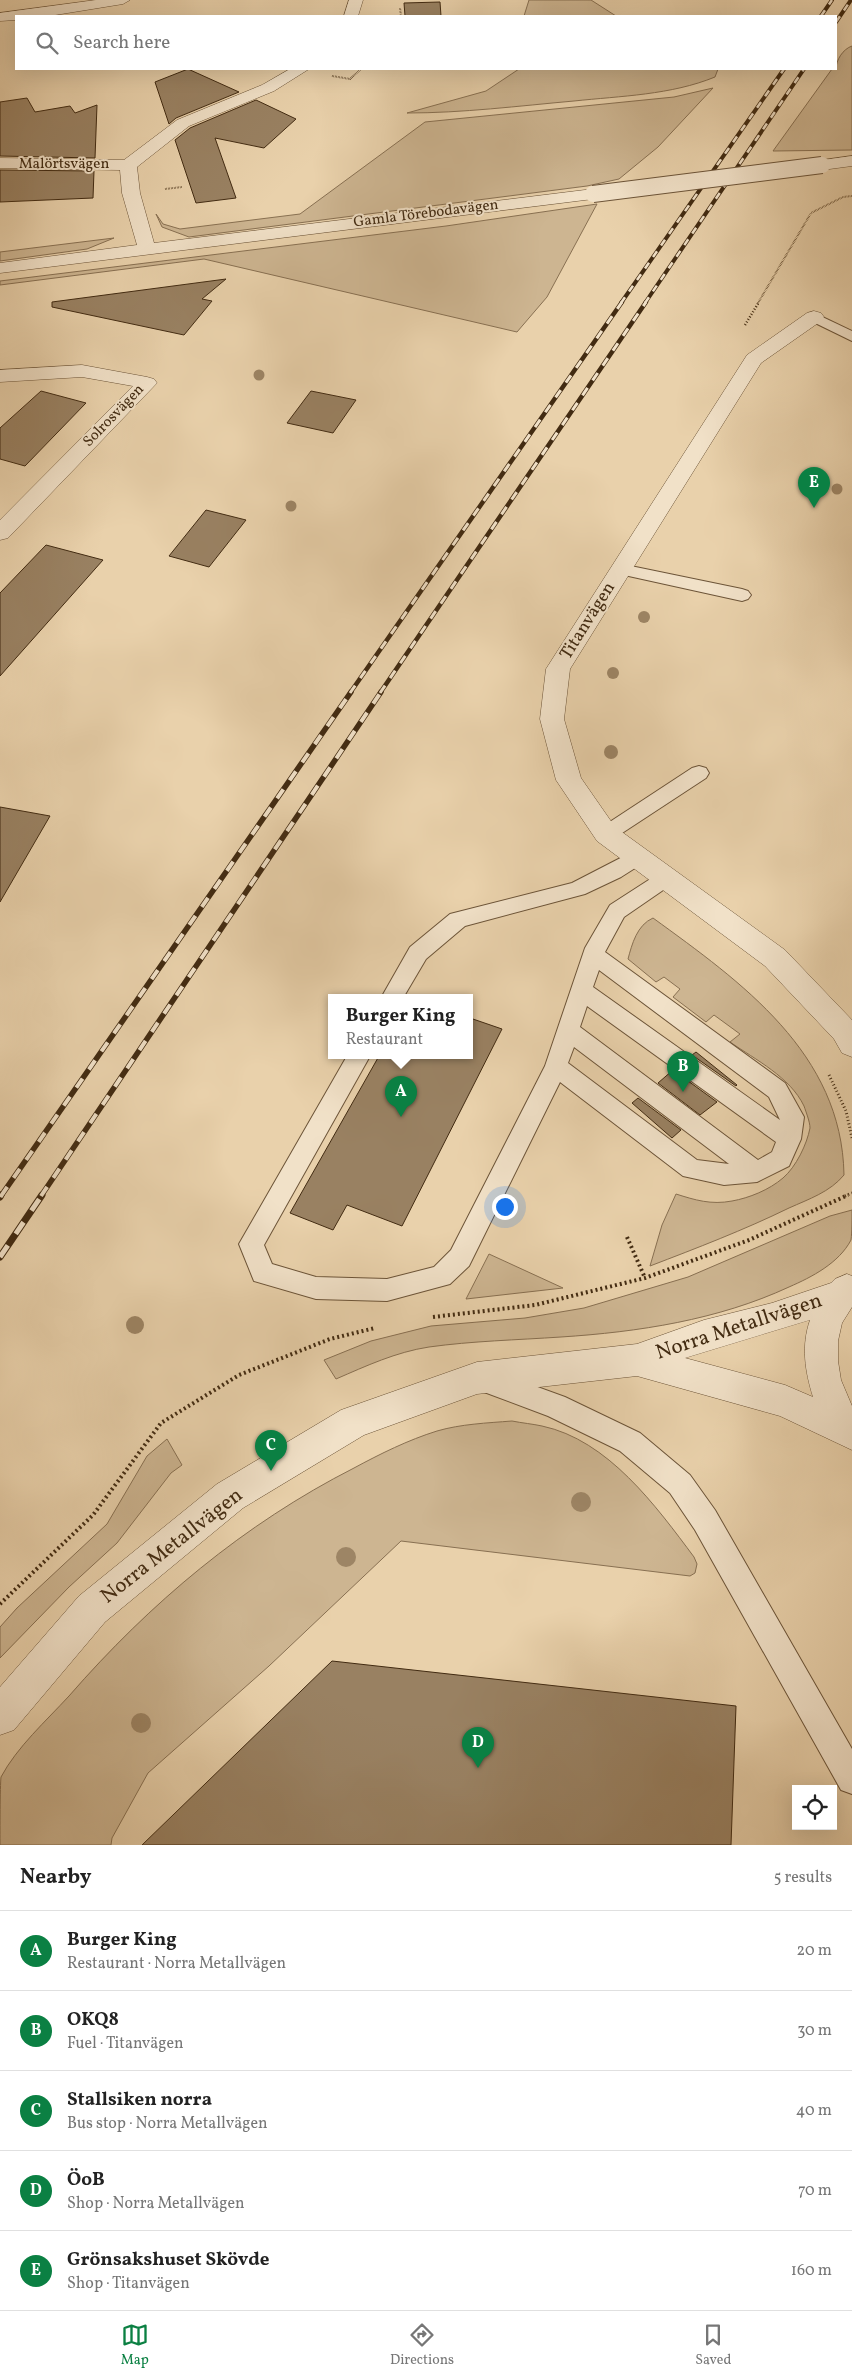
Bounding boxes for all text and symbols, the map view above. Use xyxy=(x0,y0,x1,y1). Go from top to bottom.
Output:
search box xyxy=(15,15,837,70)
icon: search xyxy=(33,29,61,57)
text: Search here xyxy=(73,30,170,56)
street label: Malörtsvägen xyxy=(19,154,109,175)
street label: Gamla Törebodavägen xyxy=(352,195,500,233)
street label: Solrosvägen xyxy=(79,380,149,452)
pin: E xyxy=(798,467,830,508)
street label: Titanvägen xyxy=(554,577,622,665)
popup xyxy=(328,994,473,1059)
text: Burger King xyxy=(346,1003,455,1029)
text: Restaurant xyxy=(346,1029,423,1051)
pin: B xyxy=(667,1051,699,1092)
pin: A xyxy=(385,1076,417,1117)
your location xyxy=(492,1194,518,1220)
street label: Norra Metallvägen xyxy=(652,1286,826,1368)
pin: C xyxy=(255,1430,287,1471)
street label: Norra Metallvägen xyxy=(95,1481,249,1611)
pin: D xyxy=(462,1727,494,1768)
map controls xyxy=(792,1785,837,1830)
button: locate xyxy=(792,1785,837,1830)
text: Nearby xyxy=(20,1863,91,1892)
text: 5 results xyxy=(774,1867,832,1889)
text: Burger King xyxy=(67,1927,177,1953)
text: A xyxy=(30,1940,42,1962)
text: 20 m xyxy=(797,1940,832,1962)
text: Restaurant · Norra Metallvägen xyxy=(67,1953,286,1975)
text: OKQ8 xyxy=(67,2007,119,2033)
text: B xyxy=(31,2020,41,2042)
text: 30 m xyxy=(797,2020,832,2042)
text: Fuel · Titanvägen xyxy=(67,2033,184,2055)
text: Stallsiken norra xyxy=(67,2087,212,2113)
text: C xyxy=(31,2100,41,2122)
text: 40 m xyxy=(796,2100,832,2122)
text: Bus stop · Norra Metallvägen xyxy=(67,2113,268,2135)
text: ÖoB xyxy=(67,2167,105,2193)
text: D xyxy=(30,2180,42,2202)
text: 70 m xyxy=(798,2180,832,2202)
text: Shop · Norra Metallvägen xyxy=(67,2193,245,2215)
text: Grönsakshuset Skövde xyxy=(67,2247,269,2273)
text: E xyxy=(31,2260,41,2282)
text: 160 m xyxy=(791,2260,832,2282)
text: Shop · Titanvägen xyxy=(67,2273,190,2295)
tab: Map xyxy=(121,2321,149,2370)
tab: Directions xyxy=(390,2321,454,2370)
tab: Saved xyxy=(695,2321,731,2370)

